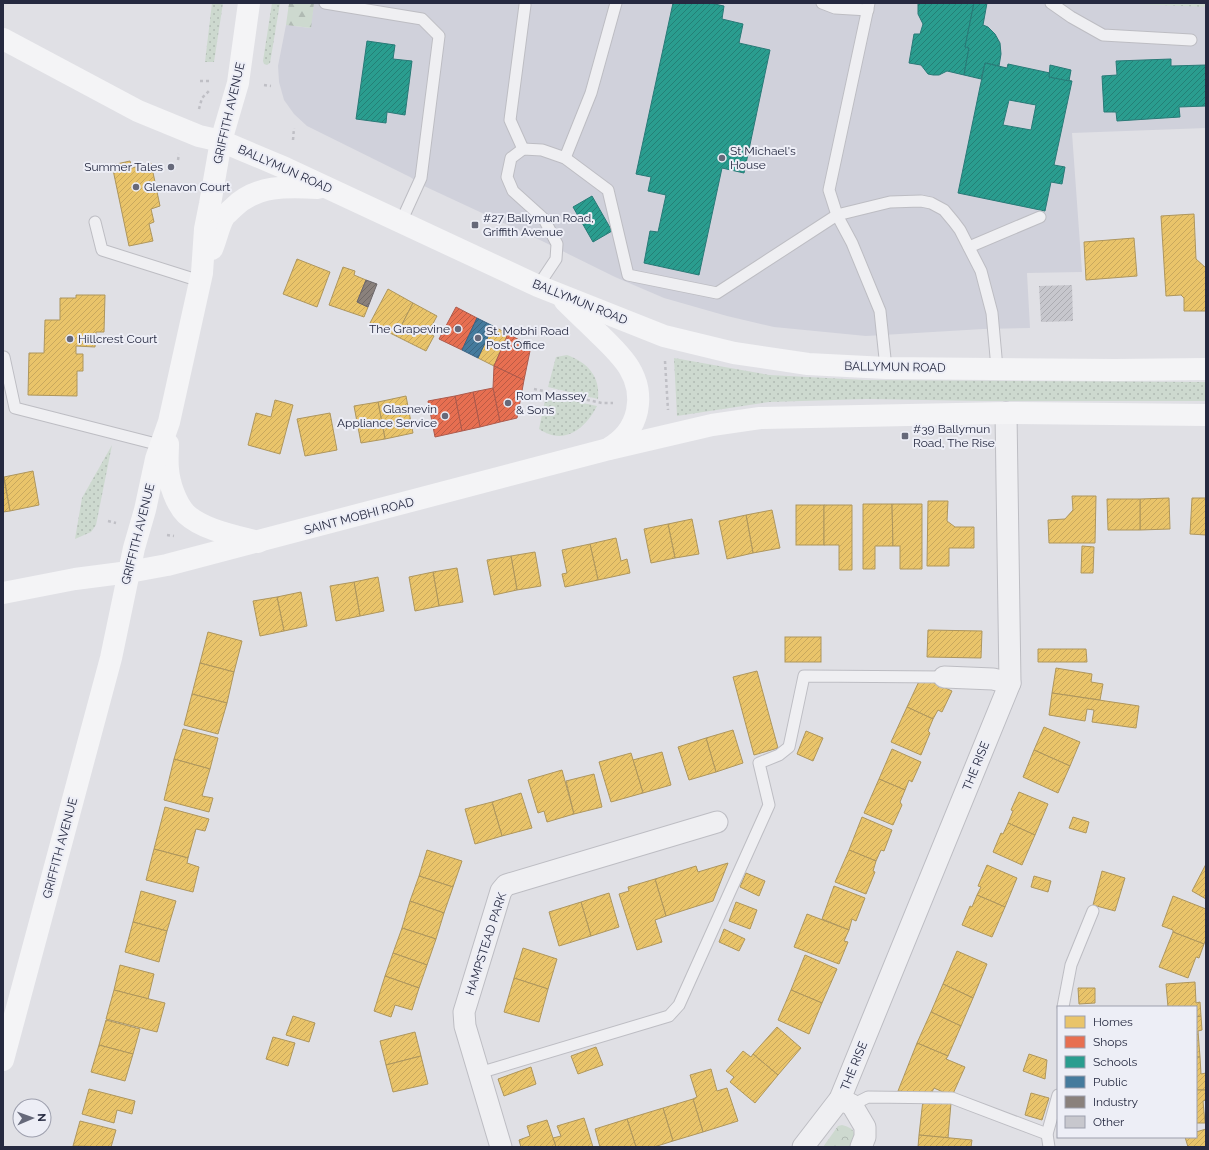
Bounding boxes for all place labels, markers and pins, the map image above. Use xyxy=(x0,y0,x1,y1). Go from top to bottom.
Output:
place label: St Michael's House xyxy=(730,144,796,172)
marker: St Michael's House xyxy=(717,153,727,163)
place label: Summer Tales xyxy=(84,160,163,174)
marker: Summer Tales xyxy=(166,162,176,172)
place label: Glenavon Court xyxy=(144,180,230,194)
marker: Glenavon Court xyxy=(131,182,141,192)
place label: #27 Ballymun Road, Griffith Avenue xyxy=(483,211,594,239)
marker: #27 Ballymun Road, Griffith Avenue xyxy=(470,220,480,230)
place label: The Grapevine xyxy=(369,322,450,336)
marker: The Grapevine xyxy=(453,324,463,334)
place label: St. Mobhi Road Post Office xyxy=(486,324,569,352)
place label: Hillcrest Court xyxy=(78,332,157,346)
marker: St. Mobhi Road Post Office xyxy=(473,333,483,343)
marker: Hillcrest Court xyxy=(65,334,75,344)
place label: Rom Massey & Sons xyxy=(516,389,587,417)
marker: Rom Massey & Sons xyxy=(503,398,513,408)
place label: Glasnevin Appliance Service xyxy=(337,402,437,430)
marker: Glasnevin Appliance Service xyxy=(440,411,450,421)
place label: #39 Ballymun Road, The Rise xyxy=(913,422,995,450)
marker: #39 Ballymun Road, The Rise xyxy=(900,431,910,441)

